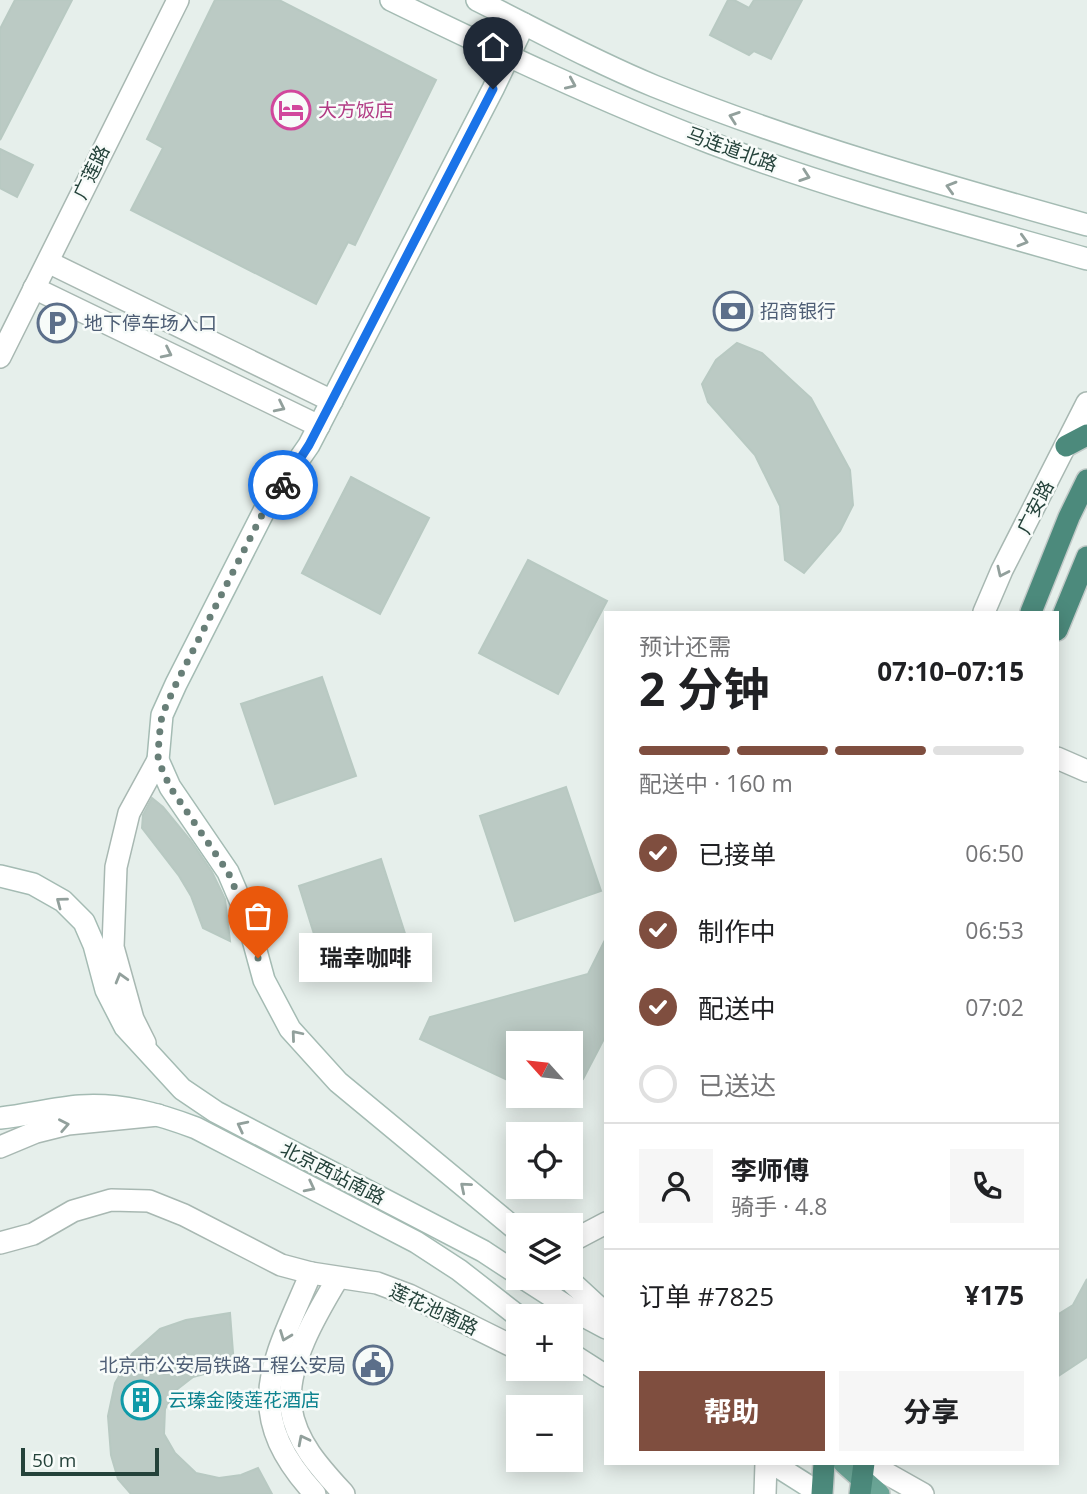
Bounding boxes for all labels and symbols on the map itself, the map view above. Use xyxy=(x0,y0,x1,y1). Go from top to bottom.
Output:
pin xyxy=(463,17,523,89)
one-way arrow xyxy=(564,76,576,90)
hotel icon: 大方饭店 xyxy=(270,89,312,131)
place label: 大方饭店 xyxy=(318,97,394,123)
one-way arrow xyxy=(729,111,741,125)
street label: 马连道北路 xyxy=(683,121,781,177)
street label: 广莲路 xyxy=(67,141,115,203)
one-way arrow xyxy=(799,168,811,182)
one-way arrow xyxy=(945,181,957,195)
one-way arrow xyxy=(1017,233,1029,247)
bank icon: 招商银行 xyxy=(712,290,754,332)
place label: 招商银行 xyxy=(760,298,836,324)
parking icon: 地下停车场入口 xyxy=(36,302,78,344)
place label: 地下停车场入口 xyxy=(84,310,217,336)
one-way arrow xyxy=(160,344,172,358)
one-way arrow xyxy=(273,399,285,413)
courier xyxy=(248,450,318,520)
street label: 广安路 xyxy=(1010,476,1060,538)
one-way arrow xyxy=(996,565,1010,577)
pin xyxy=(228,886,288,958)
one-way arrow xyxy=(57,898,69,911)
callout: 瑞幸咖啡 xyxy=(300,934,433,982)
one-way arrow xyxy=(115,972,129,984)
one-way arrow xyxy=(292,1030,304,1043)
north arrow xyxy=(506,1031,583,1108)
one-way arrow xyxy=(58,1119,70,1134)
one-way arrow xyxy=(237,1121,249,1134)
street label: 北京西站南路 xyxy=(276,1136,390,1210)
one-way arrow xyxy=(303,1179,315,1193)
one-way arrow xyxy=(460,1182,472,1195)
street label: 莲花池南路 xyxy=(385,1277,483,1341)
one-way arrow xyxy=(279,1330,293,1342)
public building icon: 北京市公安局铁路工程公安局 xyxy=(352,1344,394,1386)
place label: 北京市公安局铁路工程公安局 xyxy=(99,1352,346,1378)
building icon: 云瑧金陵莲花酒店 xyxy=(120,1379,162,1421)
place label: 云瑧金陵莲花酒店 xyxy=(168,1387,320,1413)
one-way arrow xyxy=(297,1435,311,1447)
scale bar xyxy=(21,1445,159,1477)

